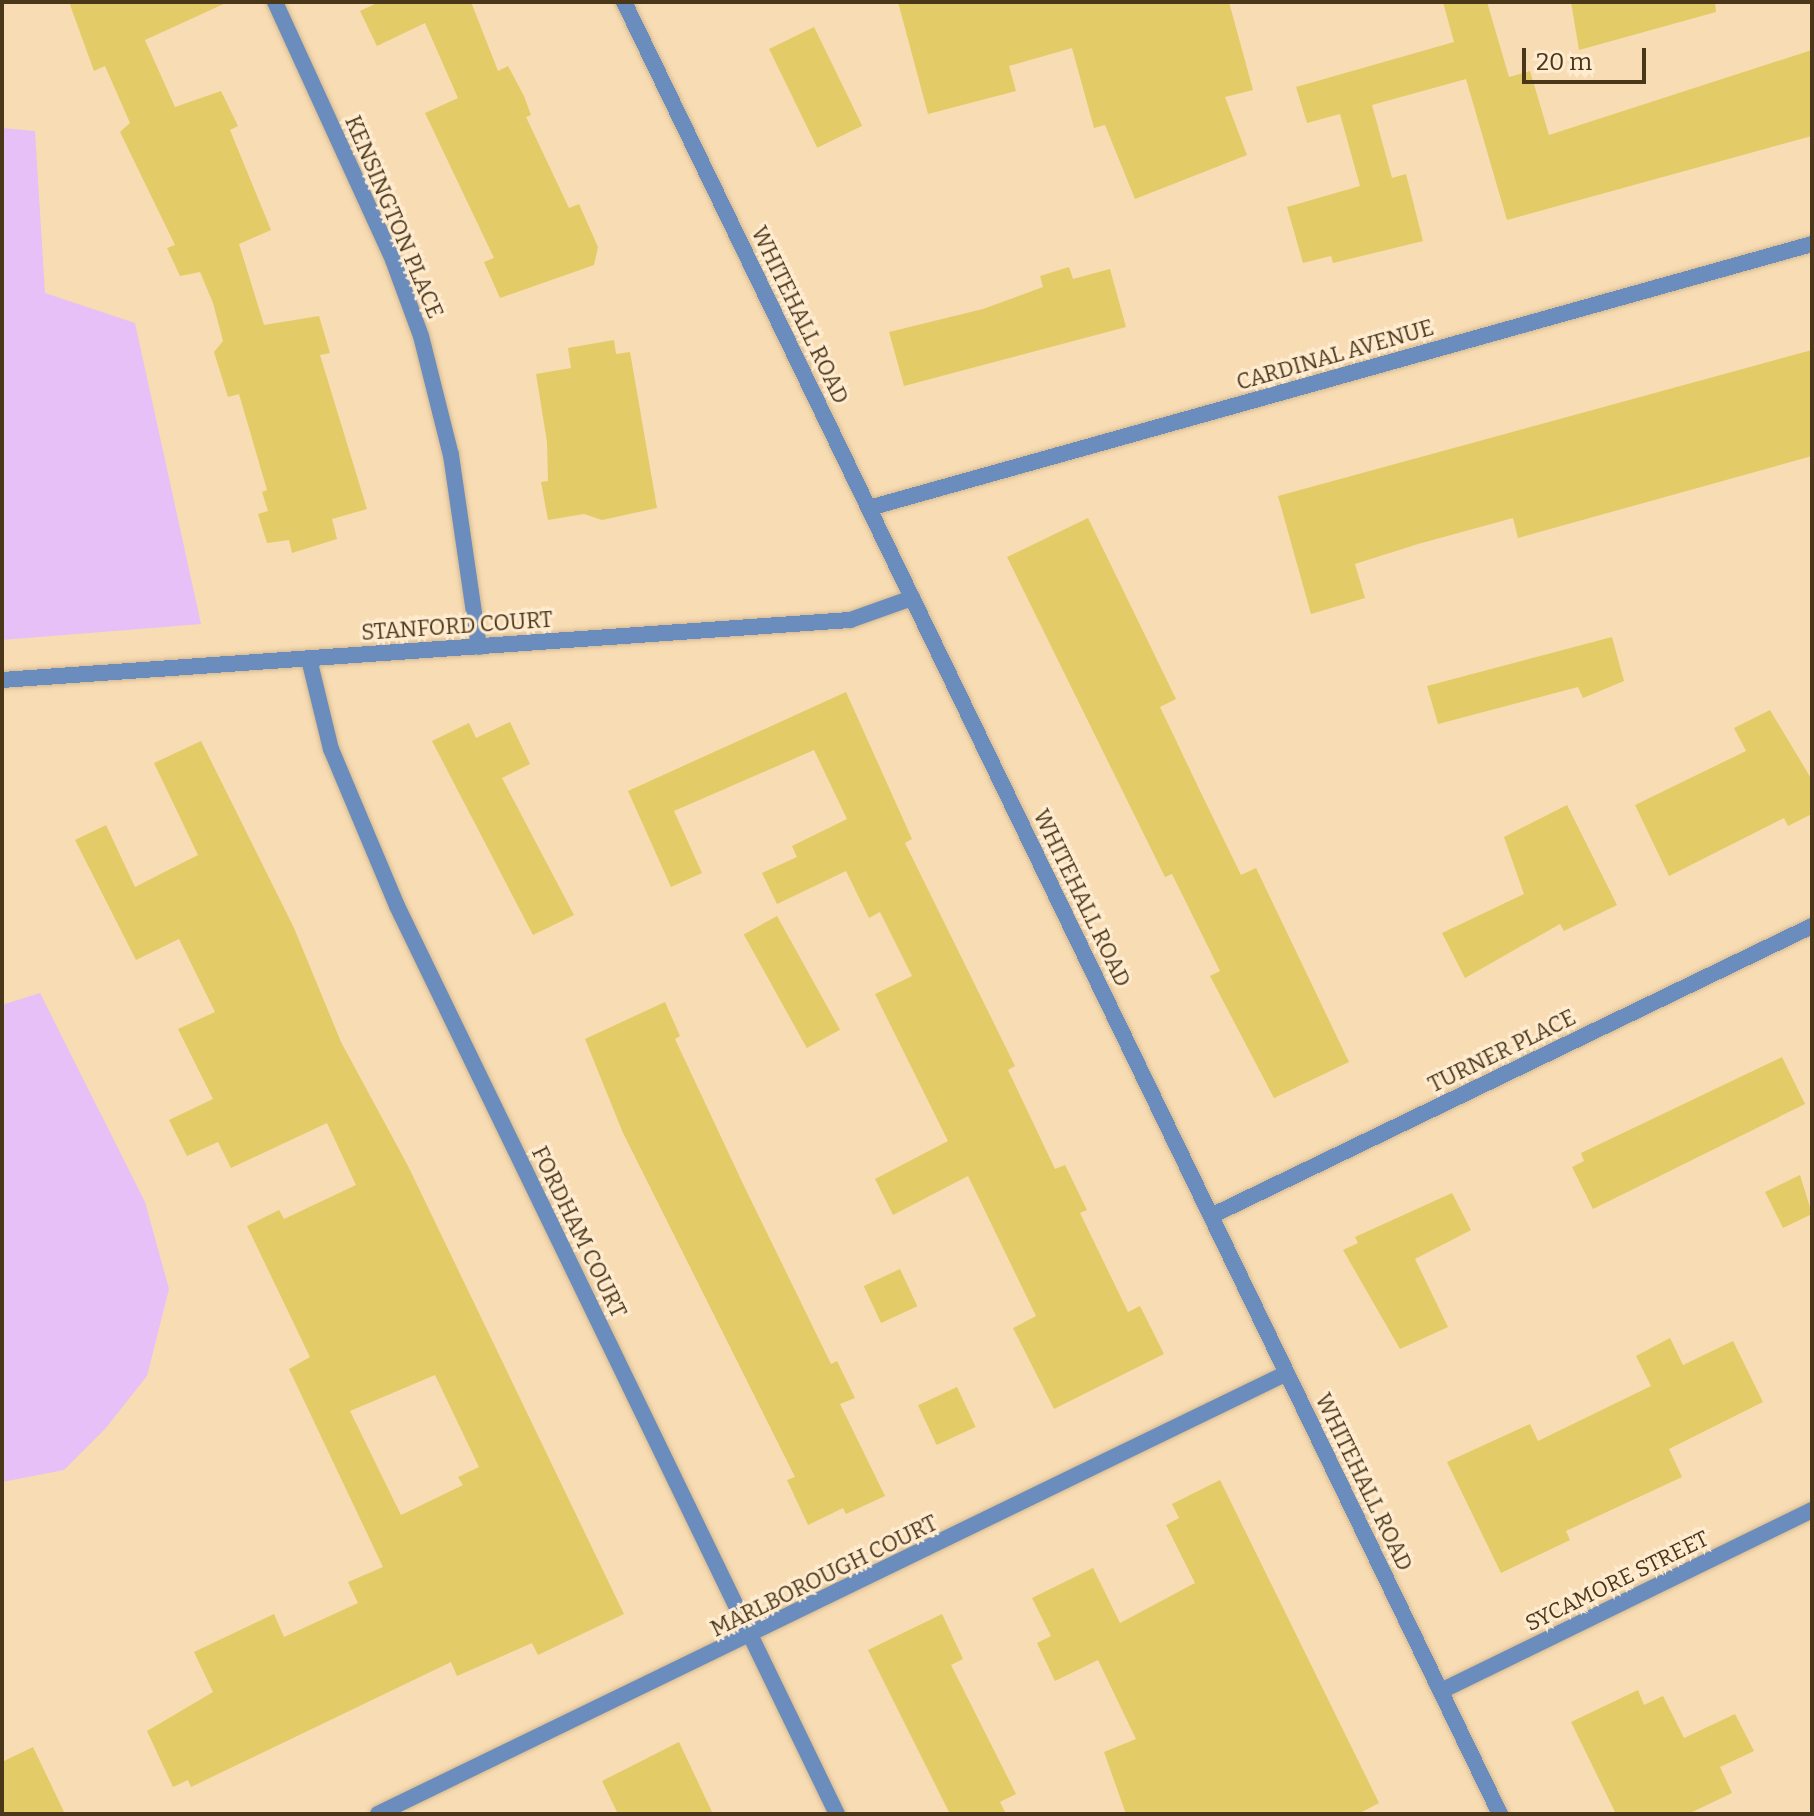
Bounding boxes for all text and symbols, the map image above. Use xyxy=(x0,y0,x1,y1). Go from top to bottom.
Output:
scale bar xyxy=(1526,32,1650,82)
text: 20 m xyxy=(1536,48,1592,76)
street label: KENSINGTON PLACE xyxy=(339,112,449,322)
street label: WHITEHALL ROAD xyxy=(746,222,854,408)
street label: CARDINAL AVENUE xyxy=(1233,314,1437,396)
street label: STANFORD COURT xyxy=(360,606,554,646)
street label: WHITEHALL ROAD xyxy=(1028,805,1136,991)
street label: TURNER PLACE xyxy=(1424,1004,1580,1098)
street label: FORDHAM COURT xyxy=(526,1142,632,1322)
street label: WHITEHALL ROAD xyxy=(1310,1389,1418,1575)
street label: MARLBOROUGH COURT xyxy=(706,1510,942,1642)
street label: SYCAMORE STREET xyxy=(1521,1525,1713,1637)

